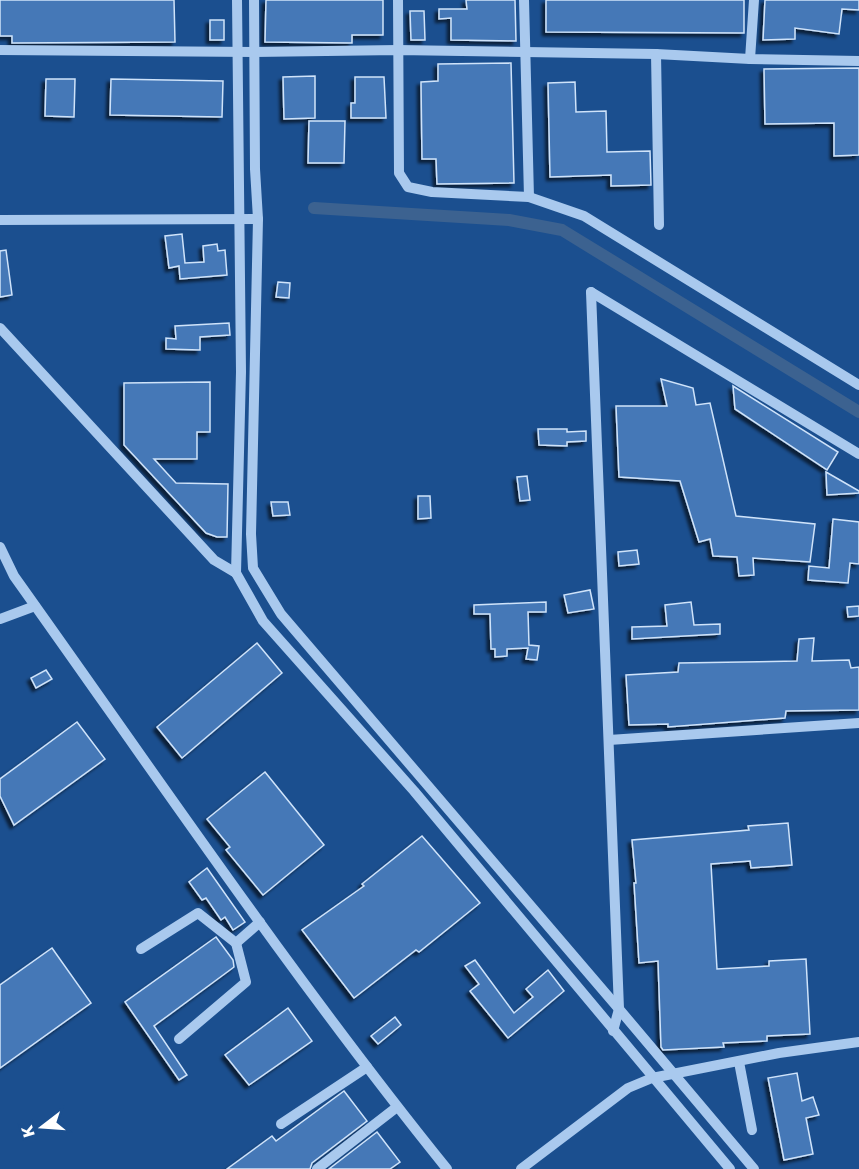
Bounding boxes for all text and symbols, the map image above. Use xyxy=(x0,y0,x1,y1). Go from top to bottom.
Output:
north arrow xyxy=(12,1097,72,1157)
text: K xyxy=(16,1123,39,1140)

